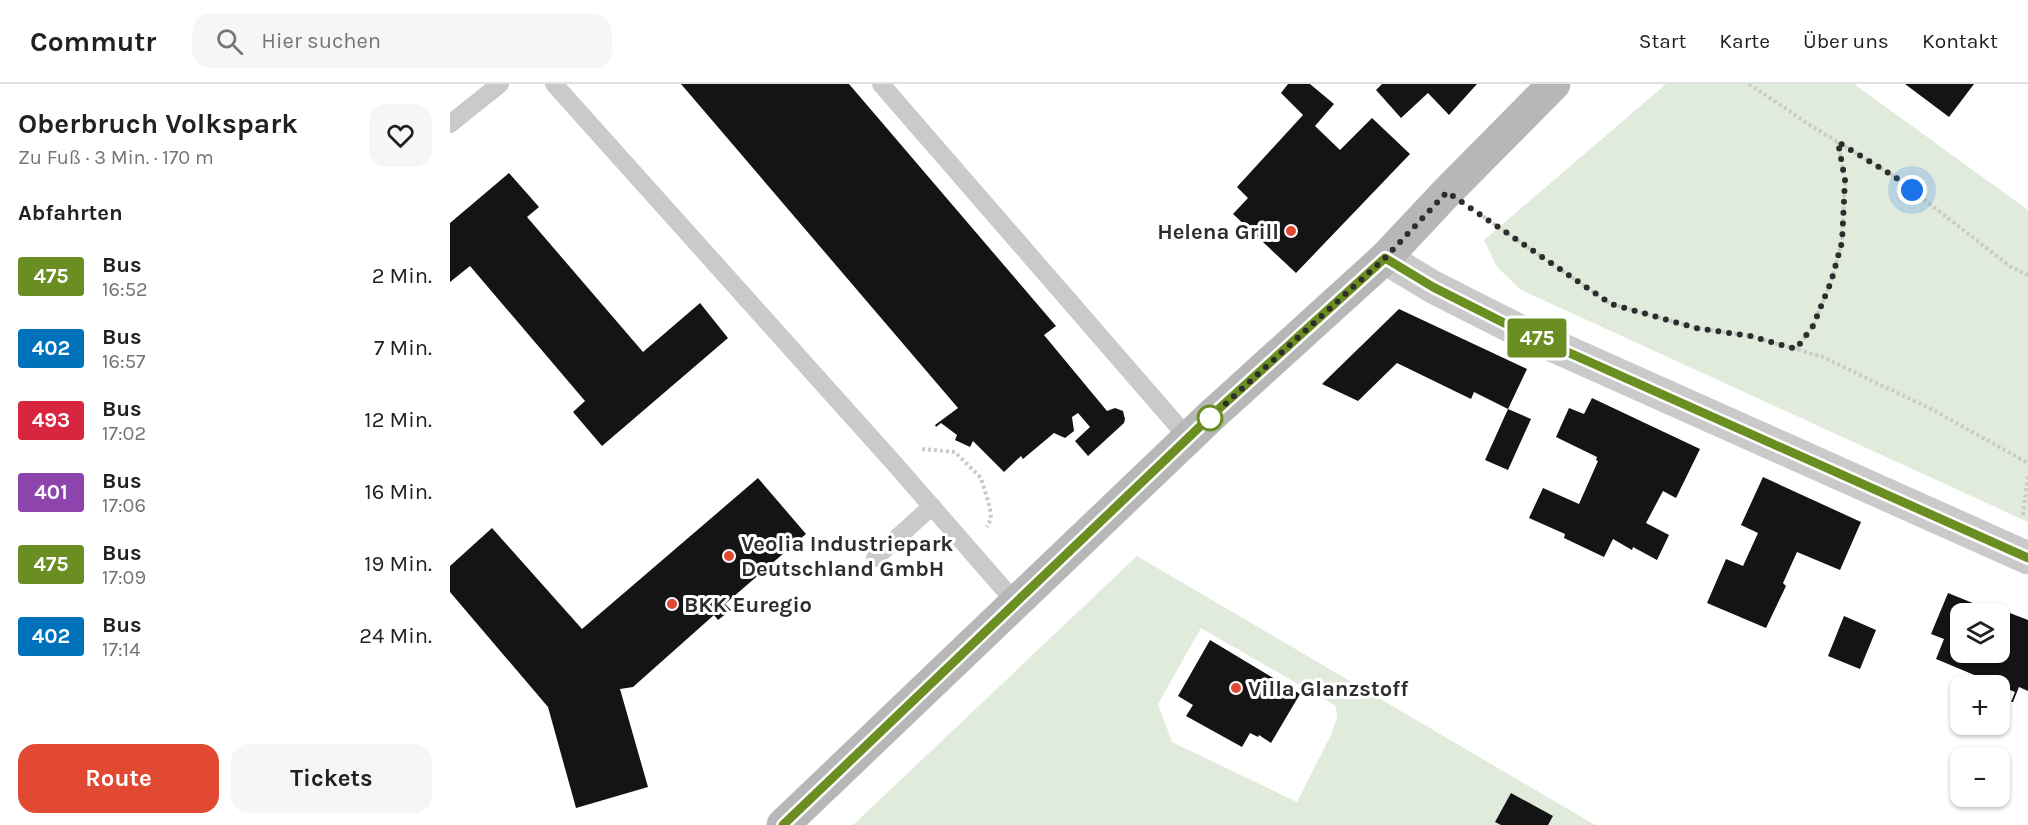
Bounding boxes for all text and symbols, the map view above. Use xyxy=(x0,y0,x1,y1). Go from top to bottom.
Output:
search box xyxy=(192,14,612,68)
text: Commutr xyxy=(30,25,156,58)
icon: search xyxy=(213,25,246,58)
text: Hier suchen xyxy=(261,28,381,54)
text: Start xyxy=(1639,29,1686,53)
text: Karte xyxy=(1719,29,1770,53)
text: Über uns xyxy=(1803,29,1889,53)
text: Kontakt xyxy=(1922,29,1998,53)
button: heart xyxy=(369,104,432,167)
text: Oberbruch Volkspark xyxy=(18,107,298,140)
text: Zu Fuß · 3 Min. · 170 m xyxy=(18,146,214,169)
your location xyxy=(1897,175,1927,205)
text: Abfahrten xyxy=(18,200,123,226)
place label: Helena Grill xyxy=(1157,219,1279,245)
marker: Helena Grill xyxy=(1284,224,1298,238)
text: Bus xyxy=(102,252,142,278)
text: 2 Min. xyxy=(372,263,432,289)
text: 475 xyxy=(33,264,69,288)
text: 16:52 xyxy=(102,278,148,301)
line badge: 475 xyxy=(1502,318,1572,358)
text: Bus xyxy=(102,324,142,350)
text: 475 xyxy=(1519,326,1555,350)
text: 7 Min. xyxy=(374,335,432,361)
text: 402 xyxy=(32,336,70,360)
text: 16:57 xyxy=(102,350,145,373)
text: Bus xyxy=(102,396,142,422)
unlabelled marker xyxy=(1197,405,1223,431)
text: 12 Min. xyxy=(364,407,432,433)
text: 493 xyxy=(32,408,70,432)
text: 17:02 xyxy=(102,422,146,445)
text: Bus xyxy=(102,468,142,494)
text: 16 Min. xyxy=(365,479,432,505)
text: 401 xyxy=(34,480,68,504)
text: 17:06 xyxy=(102,494,146,517)
place label: Veolia Industriepark Deutschland GmbH xyxy=(741,531,953,582)
text: Bus xyxy=(102,540,142,566)
marker: Veolia Industriepark Deutschland GmbH xyxy=(722,549,736,563)
text: 19 Min. xyxy=(364,551,432,577)
text: 475 xyxy=(33,552,69,576)
text: 17:09 xyxy=(102,566,146,589)
place label: BKK Euregio xyxy=(684,592,812,618)
marker: BKK Euregio xyxy=(665,597,679,611)
map controls xyxy=(1950,603,2010,807)
button: layers xyxy=(1950,603,2010,663)
text: Bus xyxy=(102,612,142,638)
text: 24 Min. xyxy=(359,623,432,649)
text: 402 xyxy=(32,624,70,648)
text: 17:14 xyxy=(102,638,140,661)
button: + xyxy=(1950,675,2010,735)
place label: Villa Glanzstoff xyxy=(1248,676,1409,702)
marker: Villa Glanzstoff xyxy=(1229,681,1243,695)
button: Route xyxy=(18,744,219,813)
button: Tickets xyxy=(231,744,432,813)
button: − xyxy=(1950,747,2010,807)

